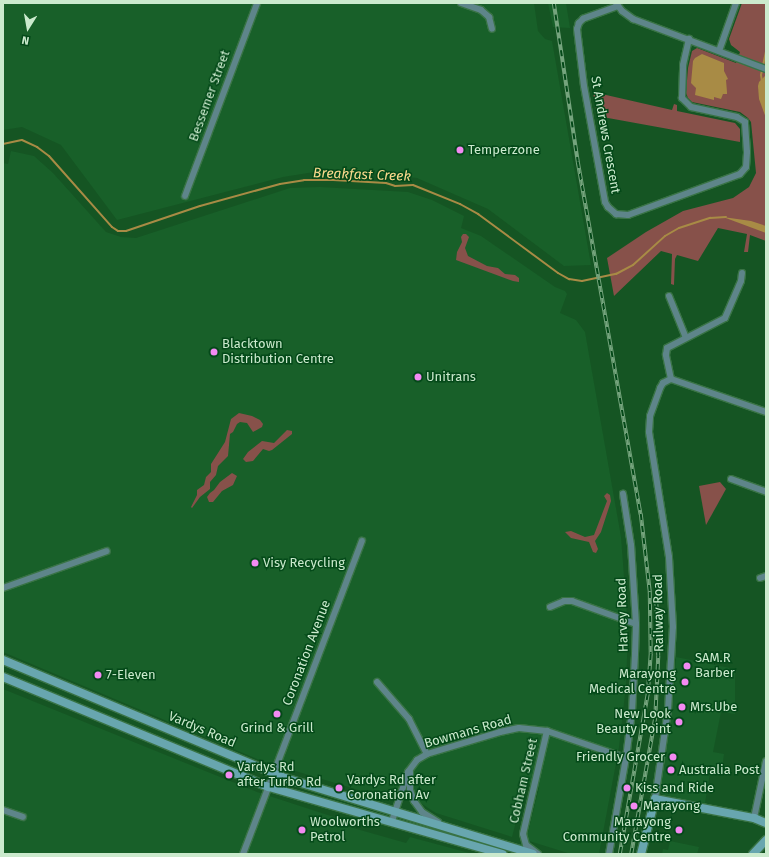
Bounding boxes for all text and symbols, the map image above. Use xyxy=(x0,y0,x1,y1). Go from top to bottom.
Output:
north arrow xyxy=(8,8,48,48)
text: N xyxy=(21,33,30,47)
street label: Bessemer Street xyxy=(186,48,234,144)
street label: St Andrews Crescent xyxy=(587,75,623,195)
place label: Temperzone xyxy=(468,142,540,158)
marker: Temperzone xyxy=(455,145,465,155)
water label: Breakfast Creek xyxy=(313,165,411,185)
place label: Blacktown Distribution Centre xyxy=(222,337,334,368)
marker: Blacktown Distribution Centre xyxy=(209,347,219,357)
place label: Unitrans xyxy=(426,369,476,385)
marker: Unitrans xyxy=(413,372,423,382)
place label: Visy Recycling xyxy=(263,555,345,571)
marker: Visy Recycling xyxy=(250,558,260,568)
street label: Railway Road xyxy=(651,574,667,652)
street label: Harvey Road xyxy=(614,578,632,652)
street label: Coronation Avenue xyxy=(280,598,334,708)
place label: SAM.R Barber xyxy=(695,651,735,682)
marker: SAM.R Barber xyxy=(682,661,692,671)
place label: 7-Eleven xyxy=(106,667,156,683)
place label: Marayong Medical Centre xyxy=(589,667,676,698)
marker: 7-Eleven xyxy=(93,670,103,680)
marker: Marayong Medical Centre xyxy=(679,676,691,688)
place label: Mrs.Ube xyxy=(690,699,737,715)
marker: Mrs.Ube xyxy=(677,702,687,712)
place label: New Look Beauty Point xyxy=(596,707,671,738)
street label: Vardys Road xyxy=(166,709,238,751)
marker: Grind & Grill xyxy=(272,709,282,719)
street label: Bowmans Road xyxy=(423,712,513,752)
marker: New Look Beauty Point xyxy=(674,717,684,727)
place label: Grind & Grill xyxy=(240,720,314,736)
street label: Cobham Street xyxy=(507,737,541,825)
place label: Friendly Grocer xyxy=(576,749,665,765)
marker: Friendly Grocer xyxy=(668,752,678,762)
place label: Vardys Rd after Turbo Rd xyxy=(237,760,321,791)
place label: Australia Post xyxy=(679,762,760,778)
marker: Australia Post xyxy=(666,765,676,775)
marker: Vardys Rd after Turbo Rd xyxy=(224,770,234,780)
place label: Vardys Rd after Coronation Av xyxy=(347,773,436,804)
place label: Kiss and Ride xyxy=(635,780,714,796)
marker: Vardys Rd after Coronation Av xyxy=(334,783,344,793)
marker: Kiss and Ride xyxy=(622,783,632,793)
place label: Marayong xyxy=(643,798,700,814)
marker: Marayong xyxy=(628,800,640,812)
place label: Woolworths Petrol xyxy=(310,815,380,846)
place label: Marayong Community Centre xyxy=(563,815,671,846)
marker: Woolworths Petrol xyxy=(297,825,307,835)
marker: Marayong Community Centre xyxy=(674,825,684,835)

